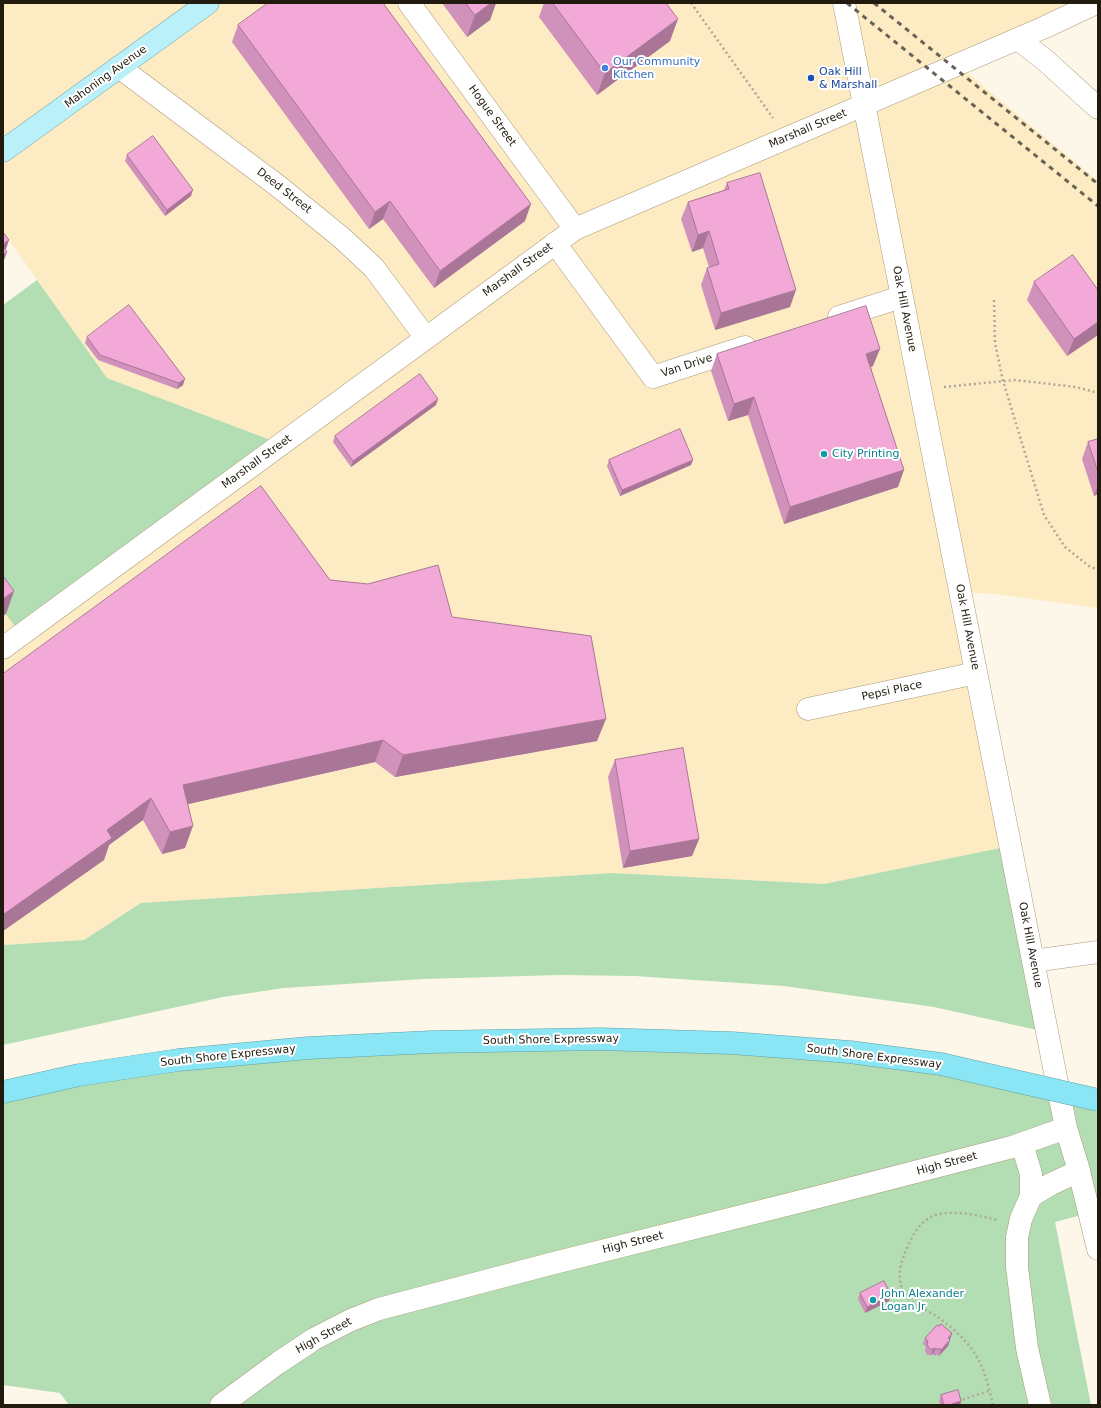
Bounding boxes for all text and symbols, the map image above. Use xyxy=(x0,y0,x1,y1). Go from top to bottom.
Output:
street label: Mahoning Avenue xyxy=(62,43,150,111)
place label: Our Community Kitchen xyxy=(613,55,700,81)
marker: Our Community Kitchen xyxy=(600,63,610,73)
place label: Oak Hill & Marshall xyxy=(819,65,877,91)
marker: Oak Hill & Marshall xyxy=(806,73,816,83)
street label: Hogue Street xyxy=(465,83,519,149)
street label: Marshall Street xyxy=(767,107,849,151)
street label: Deed Street xyxy=(254,166,314,216)
street label: Marshall Street xyxy=(480,240,556,300)
street label: Oak Hill Avenue xyxy=(889,265,919,353)
street label: Van Drive xyxy=(660,352,714,380)
street label: Marshall Street xyxy=(219,432,295,492)
place label: City Printing xyxy=(832,447,899,461)
marker: City Printing xyxy=(819,449,829,459)
street label: Oak Hill Avenue xyxy=(952,583,982,671)
street label: Pepsi Place xyxy=(861,678,923,704)
street label: Oak Hill Avenue xyxy=(1015,901,1045,989)
street label: South Shore Expressway xyxy=(483,1032,619,1048)
street label: South Shore Expressway xyxy=(160,1042,296,1070)
street label: South Shore Expressway xyxy=(806,1042,942,1072)
street label: High Street xyxy=(915,1150,979,1178)
street label: High Street xyxy=(601,1229,665,1257)
place label: John Alexander Logan Jr xyxy=(881,1287,964,1313)
marker: John Alexander Logan Jr xyxy=(868,1295,878,1305)
street label: High Street xyxy=(294,1315,354,1357)

